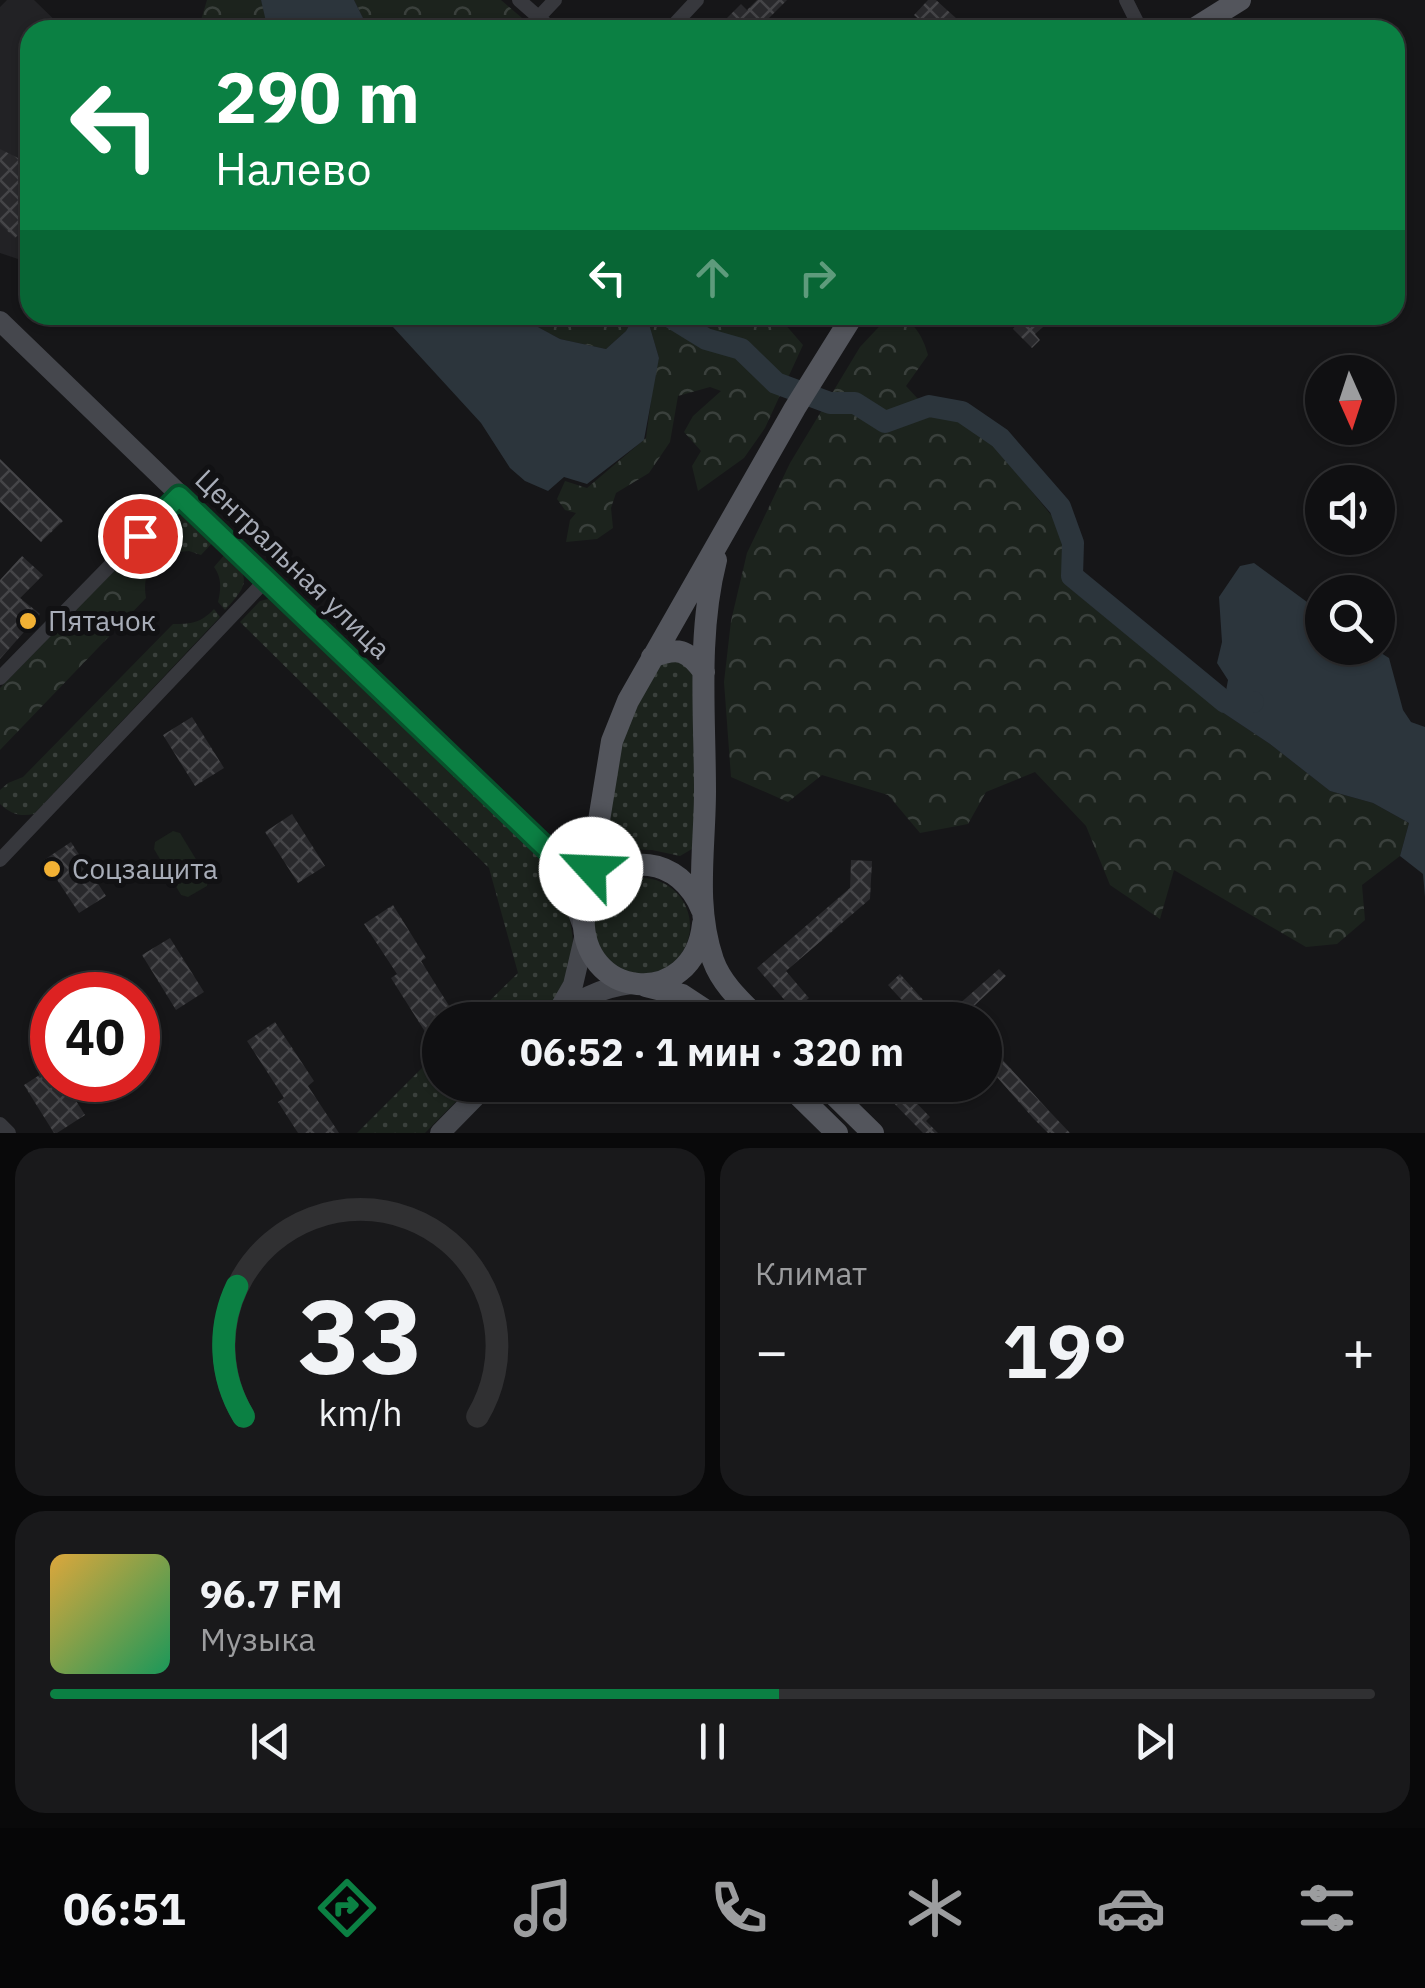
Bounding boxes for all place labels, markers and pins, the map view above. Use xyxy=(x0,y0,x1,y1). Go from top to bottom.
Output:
pin xyxy=(98,494,183,579)
place label: Пятачок xyxy=(48,602,156,639)
marker: Пятачок xyxy=(17,610,39,632)
place label: Соцзащита xyxy=(72,850,218,887)
marker: Соцзащита xyxy=(41,858,63,880)

